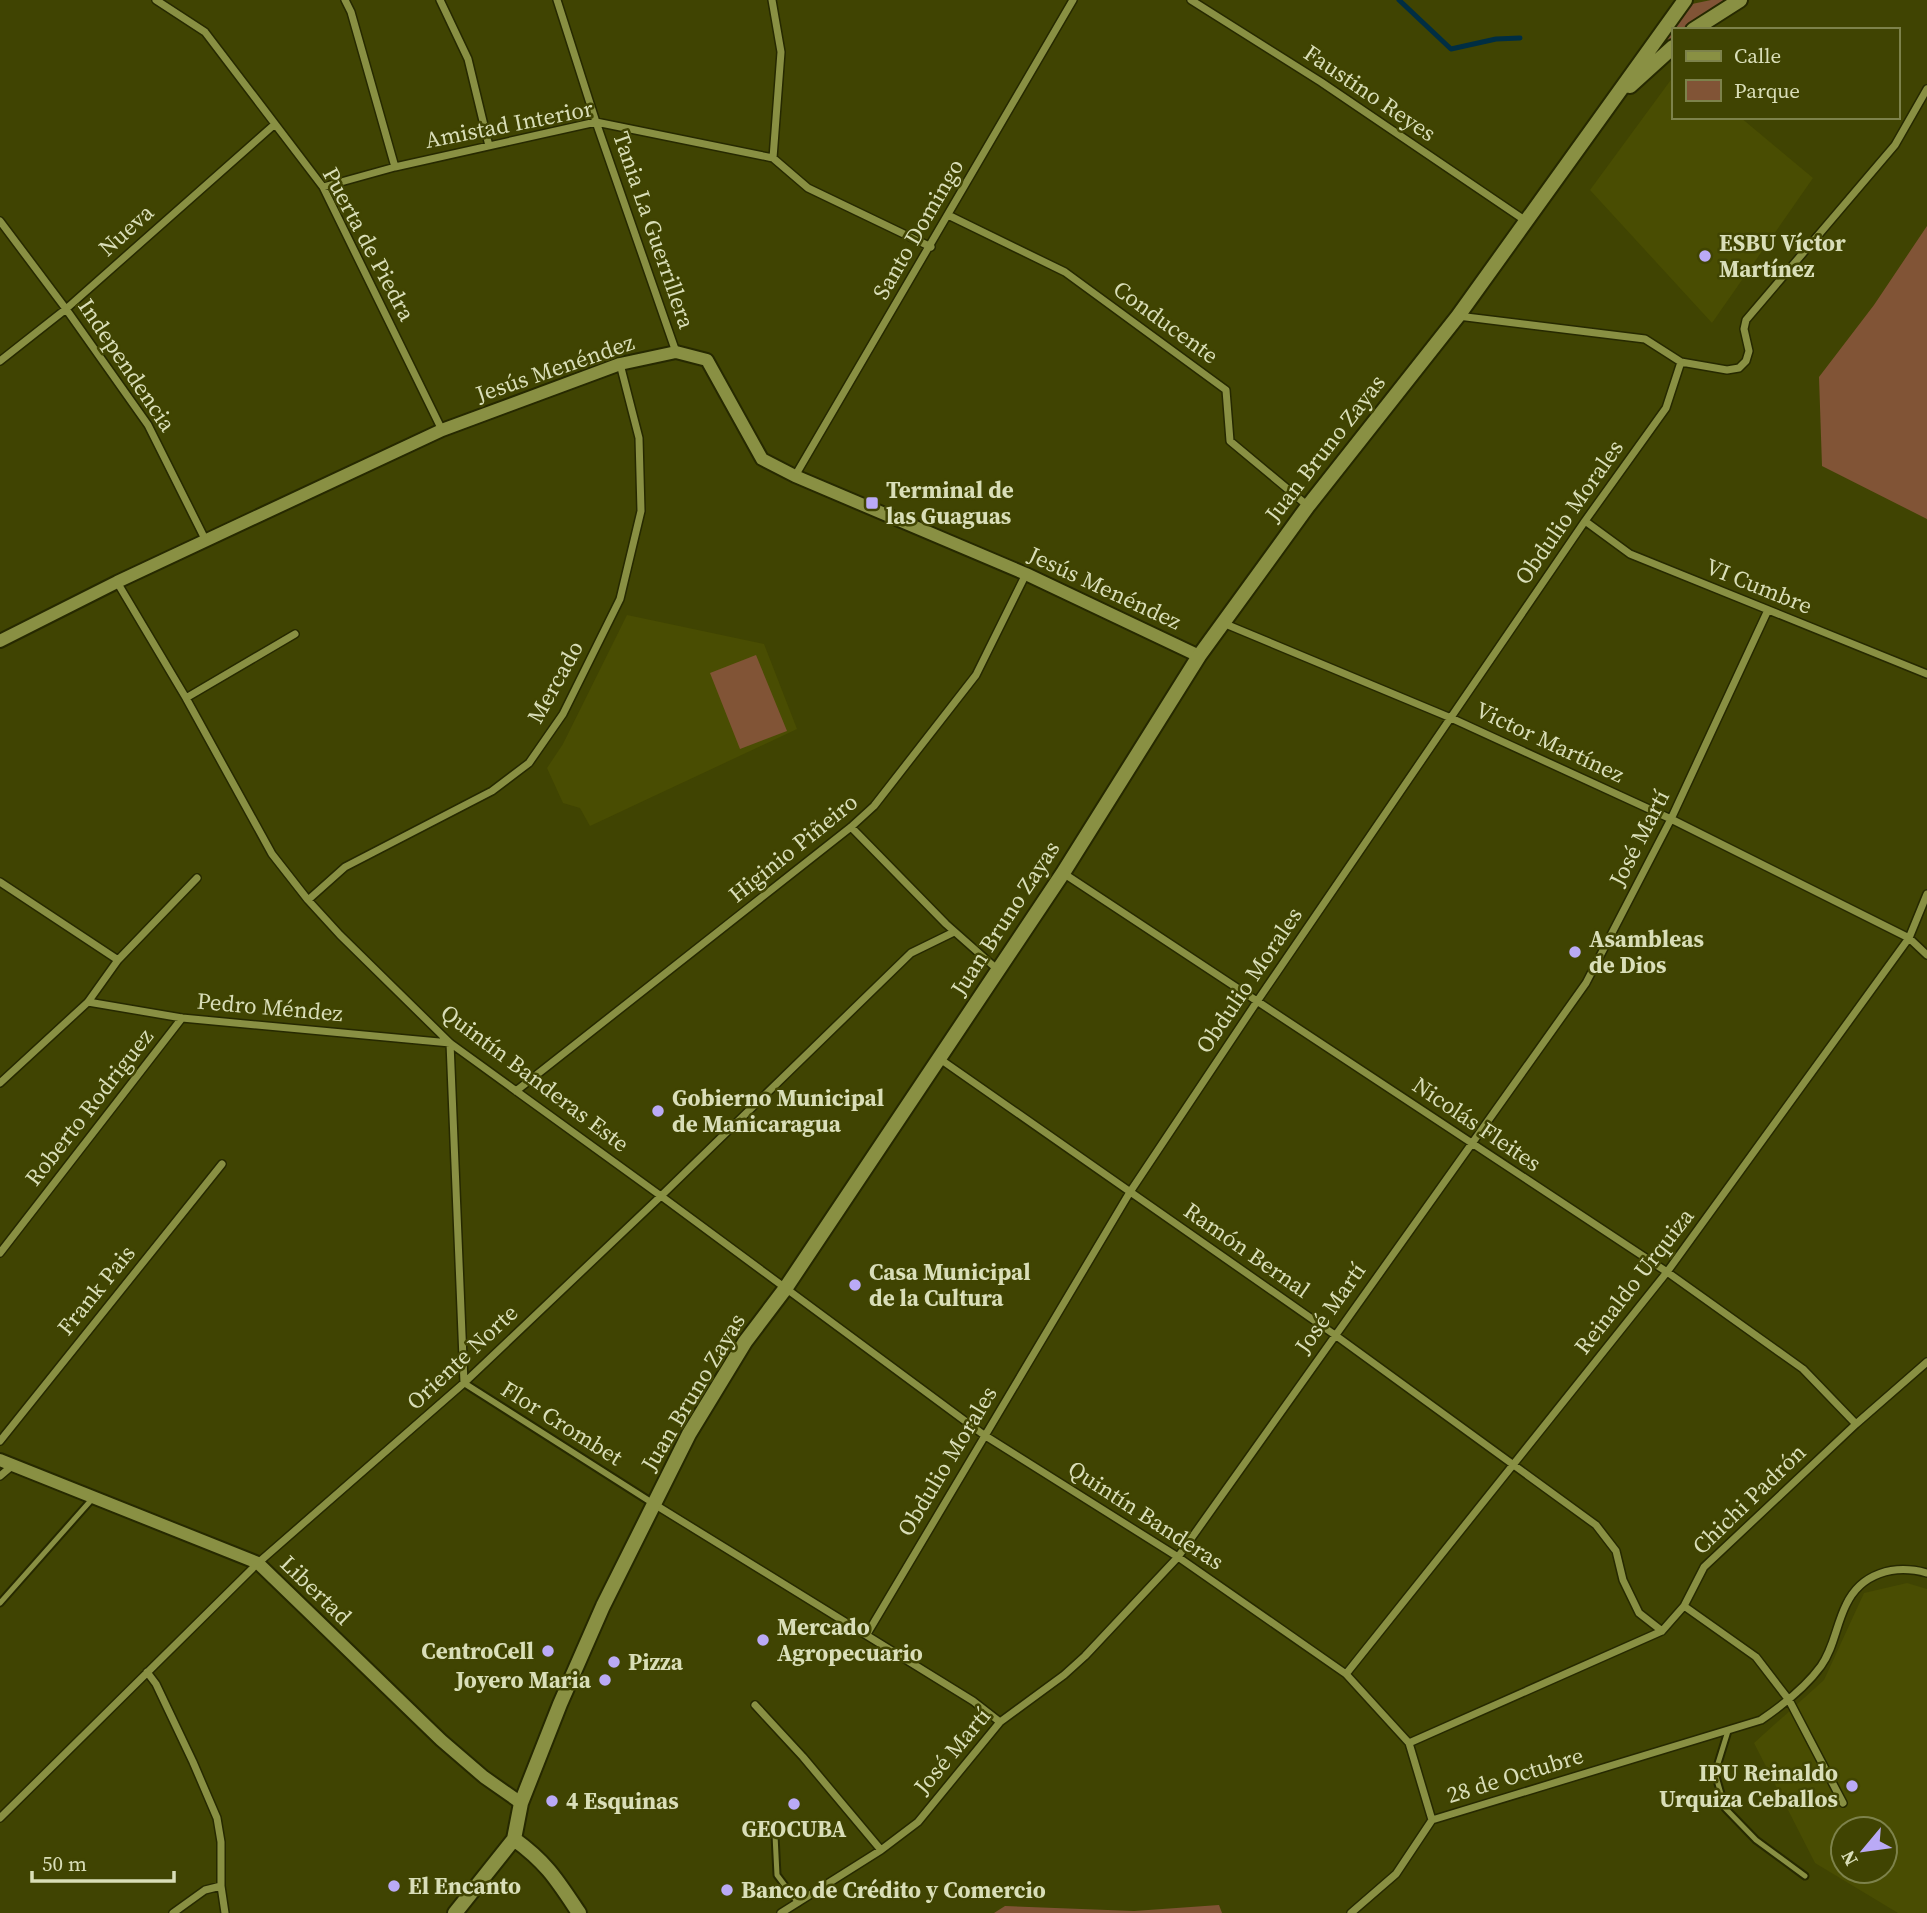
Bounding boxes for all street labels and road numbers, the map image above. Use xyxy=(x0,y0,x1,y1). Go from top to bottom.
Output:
street label: Faustino Reyes xyxy=(1298,37,1442,149)
street label: Amistad Interior xyxy=(422,92,596,156)
street label: Tania La Guerrillera xyxy=(605,127,703,333)
street label: Santo Domingo xyxy=(865,153,971,305)
street label: Puerta de Piedra xyxy=(315,161,423,327)
street label: Nueva xyxy=(91,196,161,263)
street label: Conducente xyxy=(1107,273,1225,371)
street label: Independencia xyxy=(71,292,184,438)
street label: Jesús Menéndez xyxy=(471,326,638,410)
street label: Juan Bruno Zayas xyxy=(1257,368,1393,529)
street label: Obdulio Morales xyxy=(1507,433,1631,591)
street label: Jesús Menéndez xyxy=(1022,538,1187,637)
street label: VI Cumbre xyxy=(1701,550,1817,622)
street label: Mercado xyxy=(519,635,591,729)
street label: Victor Martínez xyxy=(1470,694,1630,790)
street label: José Martí xyxy=(1601,784,1677,893)
street label: Higinio Piñeiro xyxy=(722,786,864,910)
street label: Juan Bruno Zayas xyxy=(942,834,1067,1003)
street label: Obdulio Morales xyxy=(1188,901,1310,1059)
street label: Pedro Méndez xyxy=(196,985,344,1029)
street label: Quintín Banderas Este xyxy=(434,997,636,1159)
street label: Roberto Rodriguez xyxy=(17,1021,161,1193)
street label: Nicolás Fleites xyxy=(1406,1069,1548,1179)
street label: Ramón Bernal xyxy=(1177,1195,1317,1306)
street label: Reinaldo Urquiza xyxy=(1567,1201,1701,1361)
street label: Frank Pais xyxy=(50,1238,142,1342)
street label: José Martí xyxy=(1286,1256,1373,1361)
street label: Oriente Norte xyxy=(399,1297,525,1417)
street label: Juan Bruno Zayas xyxy=(633,1307,753,1478)
street label: Flor Crombet xyxy=(495,1373,629,1473)
street label: Obdulio Morales xyxy=(889,1380,1005,1542)
street label: Chichi Padrón xyxy=(1685,1437,1813,1561)
street label: Quintín Banderas xyxy=(1062,1453,1230,1577)
street label: Libertad xyxy=(273,1548,359,1632)
street label: José Martí xyxy=(906,1701,998,1802)
street label: 28 de Octubre xyxy=(1443,1739,1587,1811)

